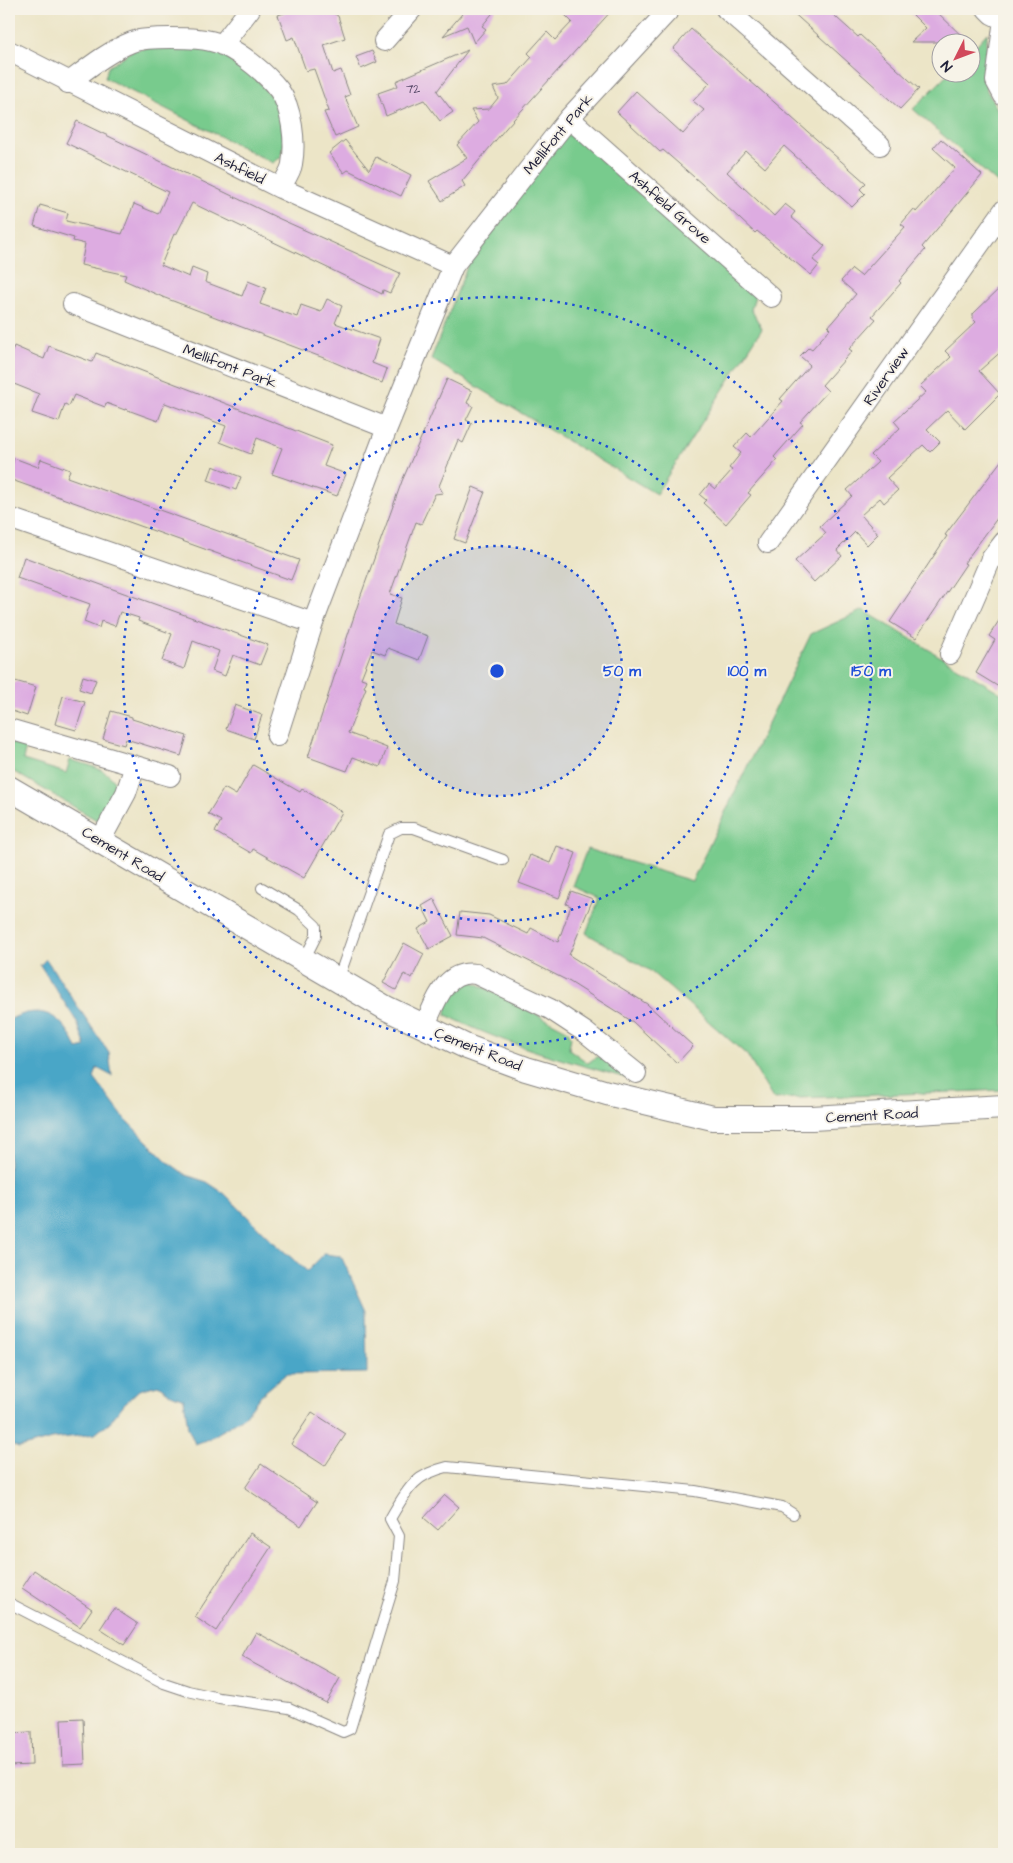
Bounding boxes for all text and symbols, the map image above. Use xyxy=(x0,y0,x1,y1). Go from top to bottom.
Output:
north arrow xyxy=(930,32,980,82)
text: N xyxy=(937,56,957,76)
house number: 72 xyxy=(406,81,420,98)
street label: Mellifont Park xyxy=(518,90,598,179)
street label: Ashfield xyxy=(211,147,269,190)
street label: Ashfield Grove xyxy=(624,166,715,249)
street label: Mellifont Park xyxy=(180,339,280,394)
street label: Riverview xyxy=(858,343,914,410)
text: 50 m xyxy=(603,661,641,682)
text: 100 m xyxy=(728,661,767,682)
text: 150 m xyxy=(851,661,891,682)
centre of rings xyxy=(488,662,506,680)
street label: Cement Road xyxy=(78,822,168,887)
street label: Cement Road xyxy=(431,1022,525,1077)
street label: Cement Road xyxy=(825,1103,919,1128)

